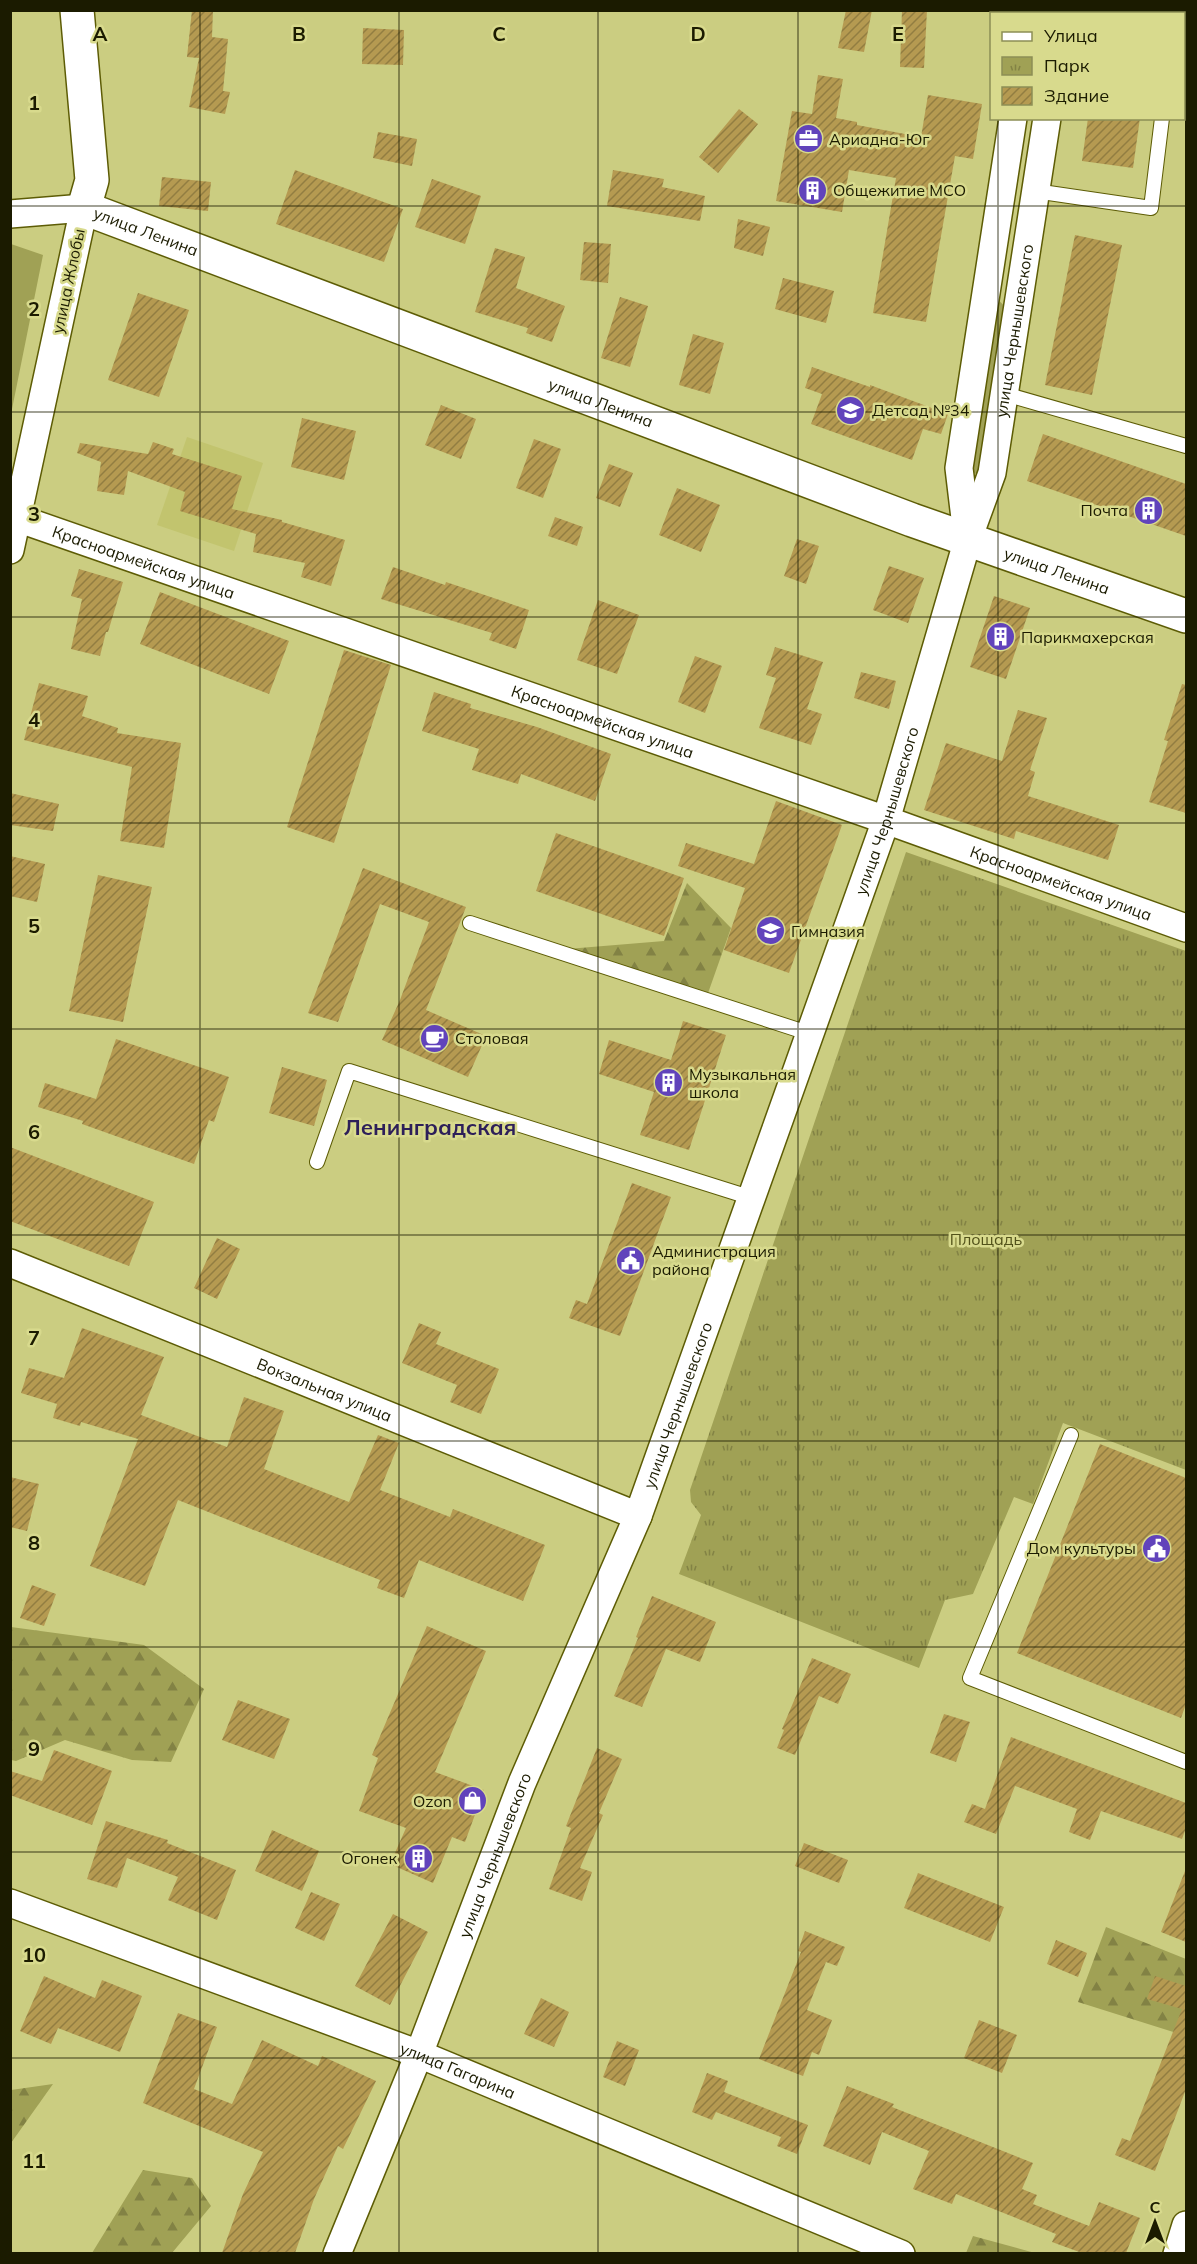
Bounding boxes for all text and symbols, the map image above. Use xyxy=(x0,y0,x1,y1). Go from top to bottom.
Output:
legend xyxy=(990,12,1185,120)
text: A xyxy=(93,21,108,46)
text: B xyxy=(292,21,306,46)
text: C xyxy=(492,21,506,46)
text: D xyxy=(690,21,706,46)
text: E xyxy=(892,21,904,46)
text: Улица xyxy=(1043,24,1098,47)
text: Парк xyxy=(1044,54,1090,77)
text: Здание xyxy=(1044,84,1109,107)
text: 1 xyxy=(28,90,40,115)
office icon: Ариадна-Юг xyxy=(792,123,824,155)
place label: Ариадна-Юг xyxy=(829,129,929,149)
building icon: Общежитие МСО xyxy=(796,174,828,206)
place label: Общежитие МСО xyxy=(833,180,966,200)
street label: улица Ленина xyxy=(91,203,201,260)
street label: улица Жлобы xyxy=(47,227,89,335)
street label: улица Чернышевского xyxy=(991,243,1037,419)
text: 2 xyxy=(28,296,40,321)
street label: улица Ленина xyxy=(546,374,656,432)
school or university icon: Детсад №34 xyxy=(835,394,867,426)
place label: Детсад №34 xyxy=(872,400,970,420)
building icon: Почта xyxy=(1133,494,1165,526)
place label: Почта xyxy=(1080,500,1128,520)
text: 3 xyxy=(28,501,40,526)
street label: Красноармейская улица xyxy=(50,521,237,603)
street label: улица Ленина xyxy=(1001,543,1112,598)
building icon: Парикмахерская xyxy=(984,621,1016,653)
place label: Парикмахерская xyxy=(1021,627,1154,647)
street label: Красноармейская улица xyxy=(509,681,697,762)
text: 4 xyxy=(28,707,40,732)
street label: улица Чернышевского xyxy=(850,724,923,898)
street label: Красноармейская улица xyxy=(967,841,1155,925)
text: 5 xyxy=(28,913,40,938)
school or university icon: Гимназия xyxy=(754,915,786,947)
place label: Гимназия xyxy=(791,921,865,941)
cafe icon: Столовая xyxy=(418,1022,450,1054)
place label: Столовая xyxy=(455,1028,529,1048)
place label: Музыкальная школа xyxy=(689,1064,796,1102)
building icon: Музыкальная школа xyxy=(652,1067,684,1099)
district label: Ленинградская xyxy=(344,1113,516,1141)
text: 6 xyxy=(28,1119,40,1144)
park label: Площадь xyxy=(950,1229,1023,1249)
place label: Администрация района xyxy=(652,1241,776,1279)
public building icon: Администрация района xyxy=(615,1244,647,1276)
street label: улица Чернышевского xyxy=(639,1319,716,1491)
text: 7 xyxy=(28,1325,40,1350)
street label: Вокзальная улица xyxy=(254,1354,395,1426)
text: 8 xyxy=(28,1530,40,1555)
public building icon: Дом культуры xyxy=(1141,1532,1173,1564)
place label: Дом культуры xyxy=(1027,1538,1136,1558)
text: 9 xyxy=(28,1736,40,1761)
street label: улица Чернышевского xyxy=(454,1769,535,1941)
shop icon: Ozon xyxy=(457,1785,489,1817)
place label: Ozon xyxy=(413,1791,452,1811)
building icon: Огонек xyxy=(402,1842,434,1874)
place label: Огонек xyxy=(341,1848,397,1868)
text: 10 xyxy=(22,1942,46,1967)
street label: улица Гагарина xyxy=(397,2038,518,2103)
text: 11 xyxy=(22,2148,46,2173)
north arrow xyxy=(1125,2192,1185,2252)
text: С xyxy=(1150,2197,1161,2217)

